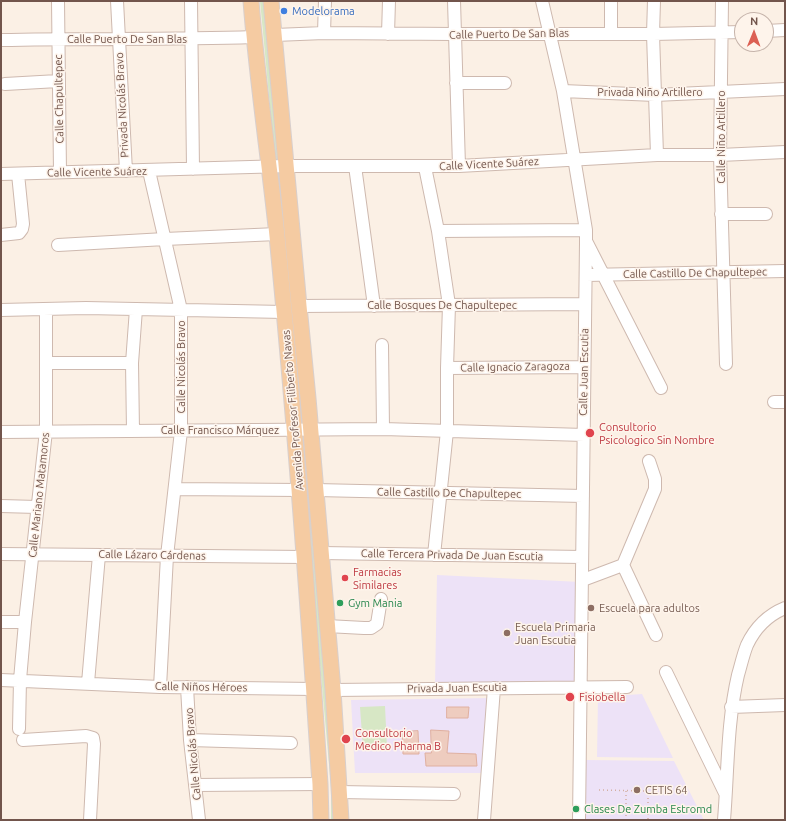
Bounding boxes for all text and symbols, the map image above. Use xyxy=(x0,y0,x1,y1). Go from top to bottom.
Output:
place label: Modelorama xyxy=(292,4,355,18)
marker: Modelorama xyxy=(279,6,289,16)
north arrow xyxy=(734,12,774,52)
text: N xyxy=(750,15,758,27)
street label: Calle Puerto De San Blas xyxy=(449,26,569,42)
street label: Calle Puerto De San Blas xyxy=(67,32,187,46)
street label: Privada Nicolás Bravo xyxy=(113,52,131,158)
street label: Calle Chapultepec xyxy=(52,54,66,144)
street label: Privada Niño Artillero xyxy=(597,85,703,99)
street label: Calle Niño Artillero xyxy=(714,90,728,184)
street label: Calle Vicente Suárez xyxy=(439,155,539,173)
street label: Calle Vicente Suárez xyxy=(47,165,147,179)
street label: Calle Castillo De Chapultepec xyxy=(623,265,767,281)
street label: Calle Bosques De Chapultepec xyxy=(367,298,517,312)
street label: Calle Nicolás Bravo xyxy=(174,320,188,414)
street label: Calle Juan Escutia xyxy=(577,328,591,416)
street label: Avenida Profesor Filiberto Navas xyxy=(279,329,307,491)
street label: Calle Ignacio Zaragoza xyxy=(460,359,570,375)
place label: Consultorio Psicologico Sin Nombre xyxy=(599,420,715,446)
street label: Calle Francisco Márquez xyxy=(161,423,279,437)
marker: Consultorio Psicologico Sin Nombre xyxy=(584,427,596,439)
street label: Calle Mariano Matamoros xyxy=(26,432,52,558)
street label: Calle Castillo De Chapultepec xyxy=(377,485,521,501)
street label: Calle Lázaro Cárdenas xyxy=(98,547,206,563)
street label: Calle Tercera Privada De Juan Escutia xyxy=(361,547,543,563)
place label: Farmacias Similares xyxy=(353,565,402,591)
marker: Farmacias Similares xyxy=(340,573,350,583)
place label: Gym Mania xyxy=(348,596,402,610)
marker: Gym Mania xyxy=(335,598,345,608)
place label: Escuela para adultos xyxy=(599,601,700,615)
marker: Escuela para adultos xyxy=(586,603,596,613)
place label: Escuela Primaria Juan Escutia xyxy=(515,620,596,646)
marker: Escuela Primaria Juan Escutia xyxy=(502,628,512,638)
street label: Calle Niños Héroes xyxy=(155,680,247,694)
street label: Privada Juan Escutia xyxy=(407,681,507,695)
place label: Fisiobella xyxy=(579,690,625,704)
marker: Fisiobella xyxy=(564,691,576,703)
street label: Calle Nicolás Bravo xyxy=(182,707,204,801)
place label: Consultorio Medico Pharma B xyxy=(355,726,441,752)
marker: Consultorio Medico Pharma B xyxy=(340,733,352,745)
place label: CETIS 64 xyxy=(645,783,688,797)
marker: CETIS 64 xyxy=(632,785,642,795)
place label: Clases De Zumba Estromd xyxy=(584,802,712,816)
marker: Clases De Zumba Estromd xyxy=(571,804,581,814)

